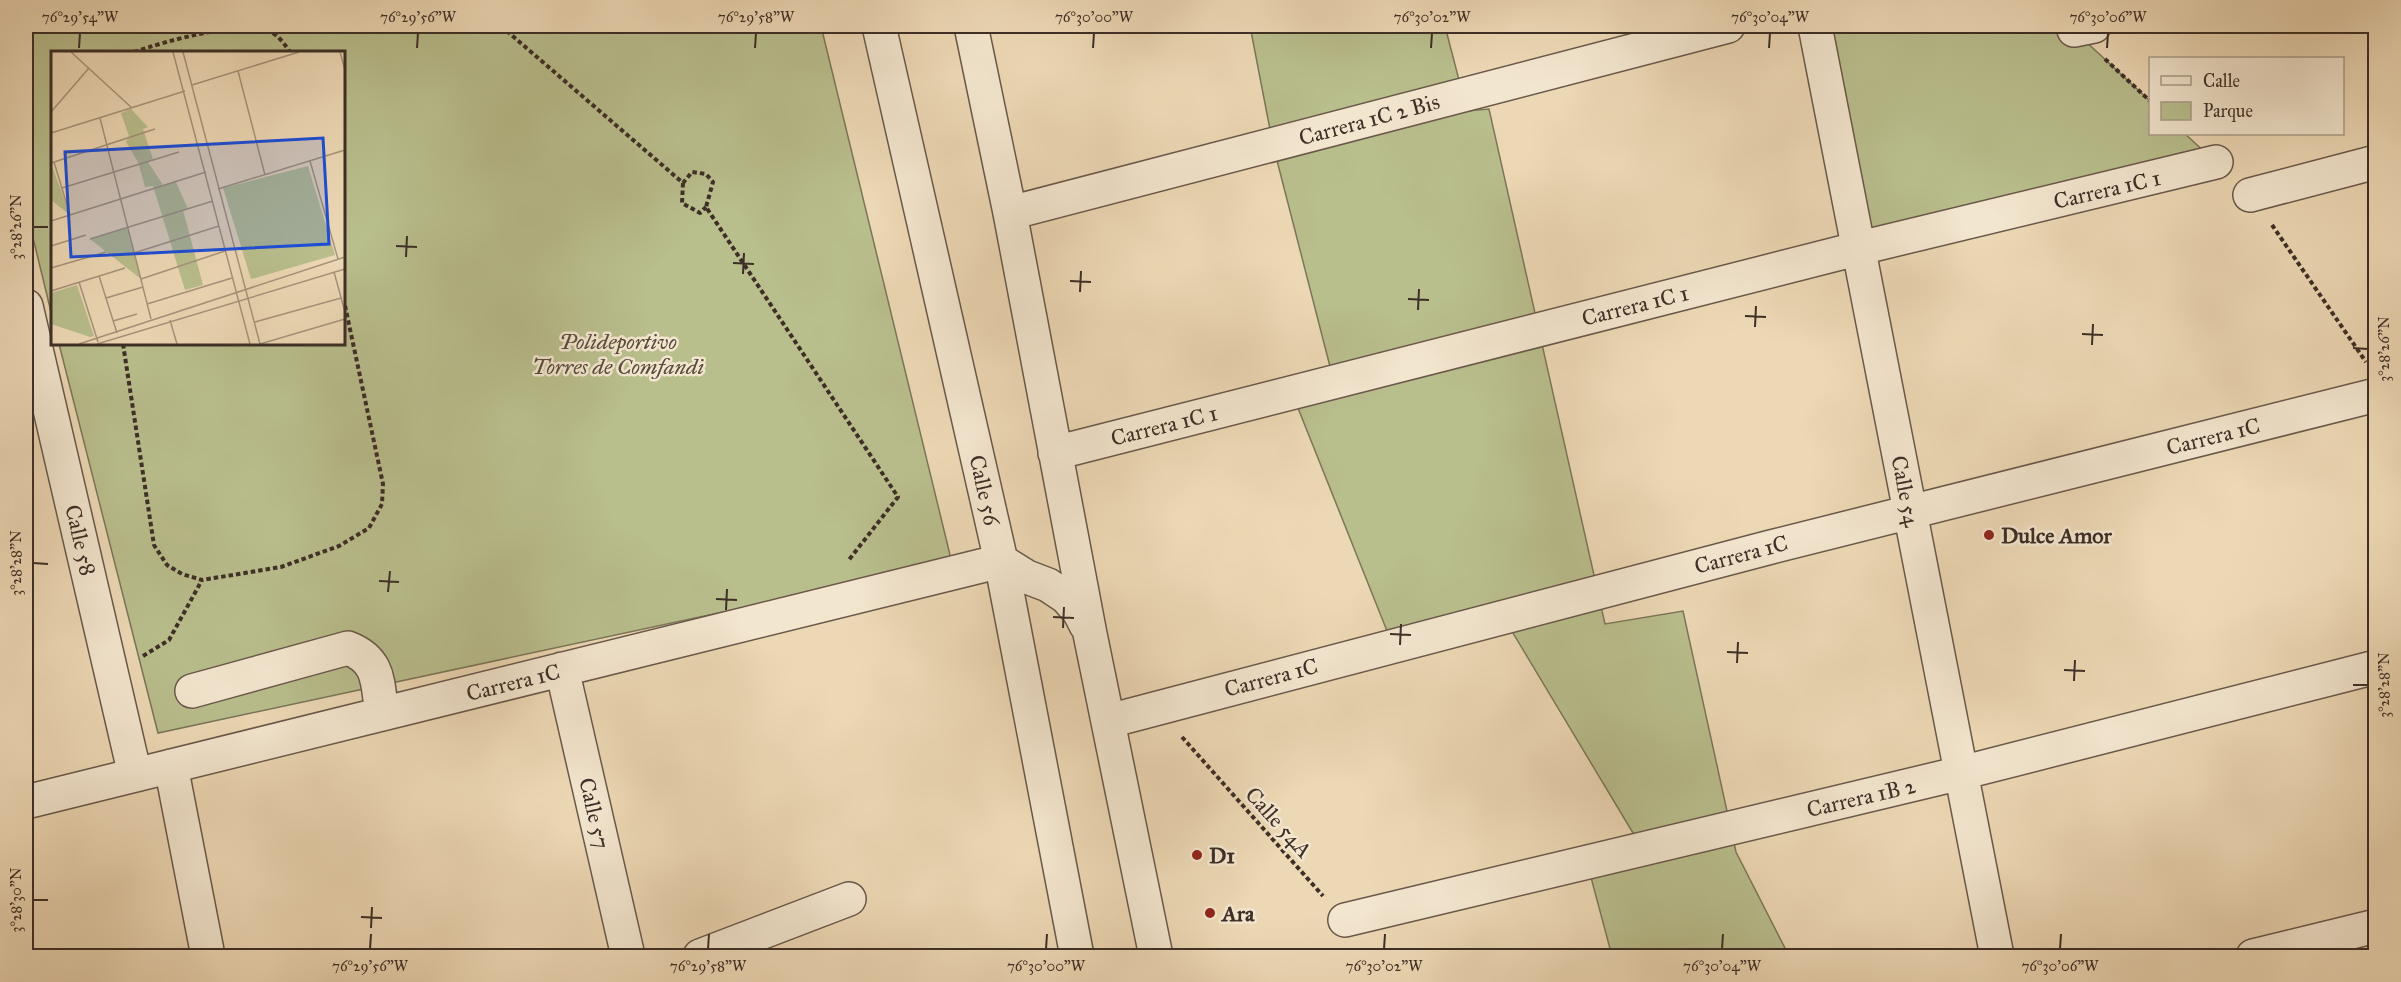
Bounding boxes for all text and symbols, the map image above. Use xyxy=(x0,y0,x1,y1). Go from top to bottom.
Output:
text: 76°29'54"W xyxy=(42,8,119,26)
text: 76°29'56"W xyxy=(380,8,457,26)
text: 76°29'58"W xyxy=(718,8,795,26)
text: 76°30'00"W xyxy=(1055,8,1134,26)
text: 76°30'02"W xyxy=(1394,8,1471,26)
text: 76°30'04"W xyxy=(1731,8,1810,26)
text: 76°30'06"W xyxy=(2069,8,2147,26)
inset map xyxy=(51,51,345,345)
legend xyxy=(2149,57,2344,135)
text: Calle xyxy=(2203,70,2240,92)
street label: Carrera 1C 2 Bis xyxy=(1296,88,1442,151)
text: Parque xyxy=(2203,100,2253,123)
street label: Carrera 1C 1 xyxy=(2051,164,2163,215)
text: 3°28'26"N xyxy=(7,194,25,260)
street label: Carrera 1C 1 xyxy=(1579,279,1691,332)
text: 3°28'26"N xyxy=(2375,316,2393,382)
park label: Polideportivo Torres de Comfandi xyxy=(532,328,704,380)
street label: Carrera 1C 1 xyxy=(1108,399,1220,452)
street label: Carrera 1C xyxy=(2163,412,2263,461)
street label: Calle 56 xyxy=(963,452,1006,529)
street label: Calle 54 xyxy=(1885,453,1926,530)
street label: Calle 58 xyxy=(59,502,102,578)
place label: Dulce Amor xyxy=(2001,522,2113,549)
marker: Dulce Amor xyxy=(1982,528,1996,542)
street label: Carrera 1C xyxy=(1691,529,1791,580)
text: 3°28'28"N xyxy=(7,530,25,596)
street label: Carrera 1C xyxy=(1221,652,1321,703)
text: 3°28'28"N xyxy=(2375,652,2393,718)
street label: Carrera 1C xyxy=(463,658,563,707)
street label: Carrera 1B 2 xyxy=(1804,772,1918,823)
street label: Calle 57 xyxy=(573,775,616,851)
street label: Calle 54A xyxy=(1240,781,1318,864)
place label: D1 xyxy=(1209,842,1235,869)
marker: D1 xyxy=(1190,848,1204,862)
text: 3°28'30"N xyxy=(7,867,25,932)
place label: Ara xyxy=(1220,900,1255,927)
marker: Ara xyxy=(1203,906,1217,920)
text: 76°29'56"W xyxy=(332,957,409,975)
text: 76°29'58"W xyxy=(670,957,747,975)
text: 76°30'00"W xyxy=(1007,957,1086,975)
text: 76°30'02"W xyxy=(1346,957,1423,975)
text: 76°30'04"W xyxy=(1683,957,1762,975)
text: 76°30'06"W xyxy=(2021,957,2099,975)

